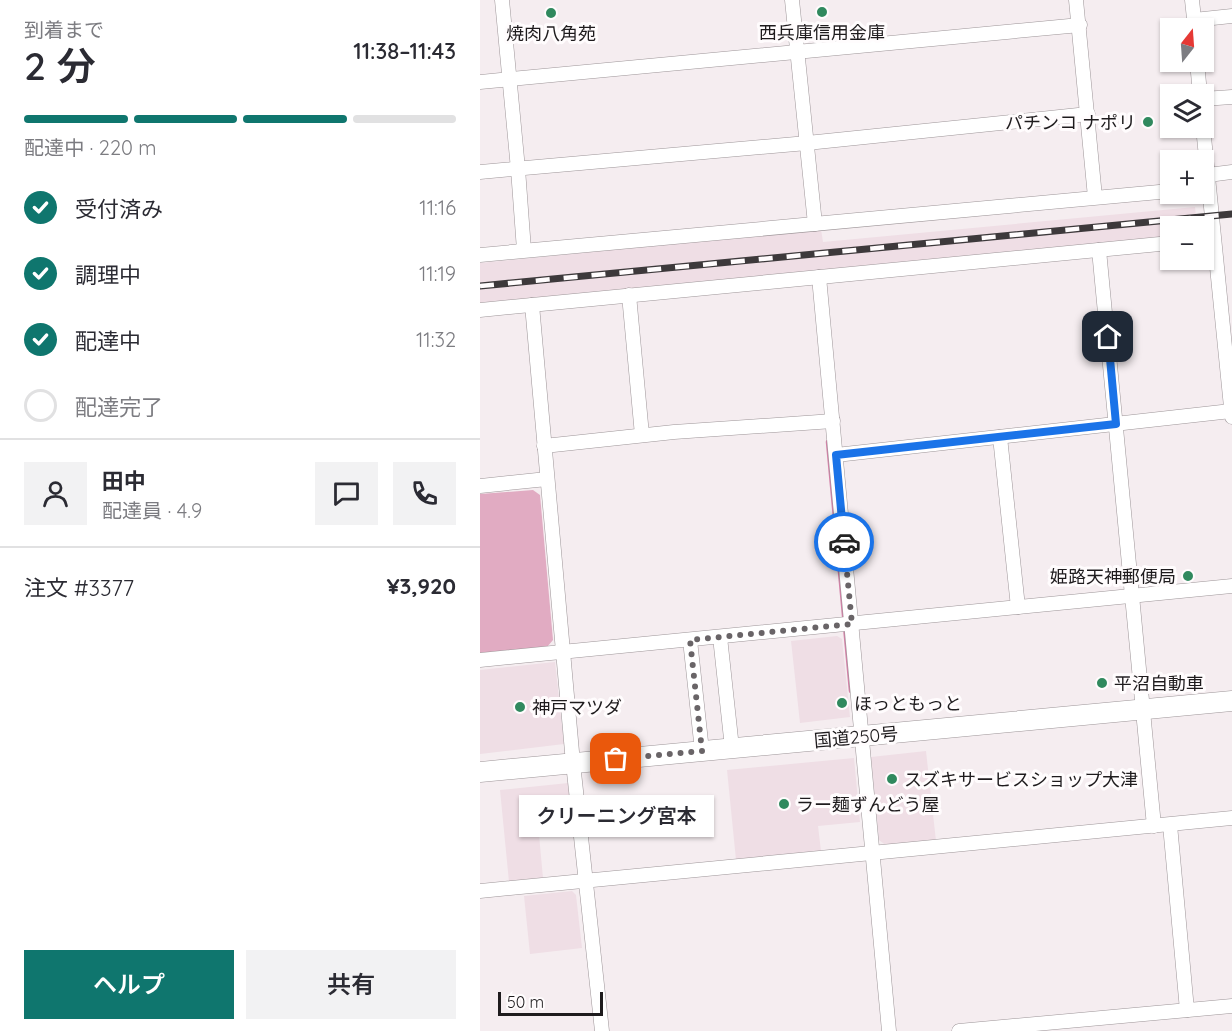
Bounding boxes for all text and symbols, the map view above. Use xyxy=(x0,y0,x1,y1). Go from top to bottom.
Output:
marker: 西兵庫信用金庫 xyxy=(815,5,829,19)
marker: 焼肉八角苑 xyxy=(544,6,558,20)
text: 到着まで xyxy=(24,17,104,42)
north arrow xyxy=(1160,18,1214,72)
map controls xyxy=(1160,18,1214,270)
place label: 西兵庫信用金庫 xyxy=(759,21,885,44)
place label: 焼肉八角苑 xyxy=(506,22,596,45)
text: 11:38–11:43 xyxy=(353,37,456,65)
text: 2 分 xyxy=(24,41,96,90)
button: layers xyxy=(1160,84,1214,138)
place label: パチンコ ナポリ xyxy=(1005,111,1136,134)
marker: パチンコ ナポリ xyxy=(1141,115,1155,129)
text: 配達中 · 220 m xyxy=(24,135,157,160)
button: + xyxy=(1160,150,1214,204)
icon: check xyxy=(24,191,57,224)
text: 受付済み xyxy=(75,195,163,223)
text: 11:16 xyxy=(419,195,456,220)
button: − xyxy=(1160,216,1214,270)
icon: check xyxy=(24,257,57,290)
text: 調理中 xyxy=(75,261,141,289)
text: 11:19 xyxy=(419,261,456,286)
pin xyxy=(1082,311,1133,362)
icon: home xyxy=(1091,320,1124,353)
icon: check xyxy=(24,323,57,356)
text: 配達中 xyxy=(75,327,141,355)
text: 11:32 xyxy=(416,327,456,352)
text: 配達完了 xyxy=(75,393,163,421)
button: person xyxy=(24,462,87,525)
button: chat xyxy=(315,462,378,525)
button: phone xyxy=(393,462,456,525)
text: 田中 xyxy=(102,467,146,495)
text: 配達員 · 4.9 xyxy=(102,498,202,523)
courier xyxy=(814,512,874,572)
icon: car xyxy=(828,526,861,559)
place label: 姫路天神郵便局 xyxy=(1050,565,1176,588)
marker: 姫路天神郵便局 xyxy=(1181,569,1195,583)
text: ¥3,920 xyxy=(387,572,456,600)
text: 注文 #3377 xyxy=(24,574,134,602)
place label: 平沼自動車 xyxy=(1114,672,1204,695)
marker: 平沼自動車 xyxy=(1095,676,1109,690)
place label: ほっともっと xyxy=(854,692,962,715)
place label: 神戸マツダ xyxy=(532,696,622,719)
marker: ほっともっと xyxy=(835,696,849,710)
marker: 神戸マツダ xyxy=(513,700,527,714)
street label: 国道250号 xyxy=(813,722,899,752)
pin xyxy=(590,733,641,784)
icon: bag xyxy=(599,742,632,775)
place label: スズキサービスショップ大津 xyxy=(904,768,1138,791)
marker: スズキサービスショップ大津 xyxy=(885,772,899,786)
place label: ラー麺ずんどう屋 xyxy=(796,793,939,816)
callout: クリーニング宮本 xyxy=(519,795,714,837)
marker: ラー麺ずんどう屋 xyxy=(777,797,791,811)
text: クリーニング宮本 xyxy=(537,803,697,828)
button: ヘルプ xyxy=(24,950,234,1019)
button: 共有 xyxy=(246,950,456,1019)
scale bar xyxy=(498,989,603,1016)
text: 50 m xyxy=(507,992,544,1012)

